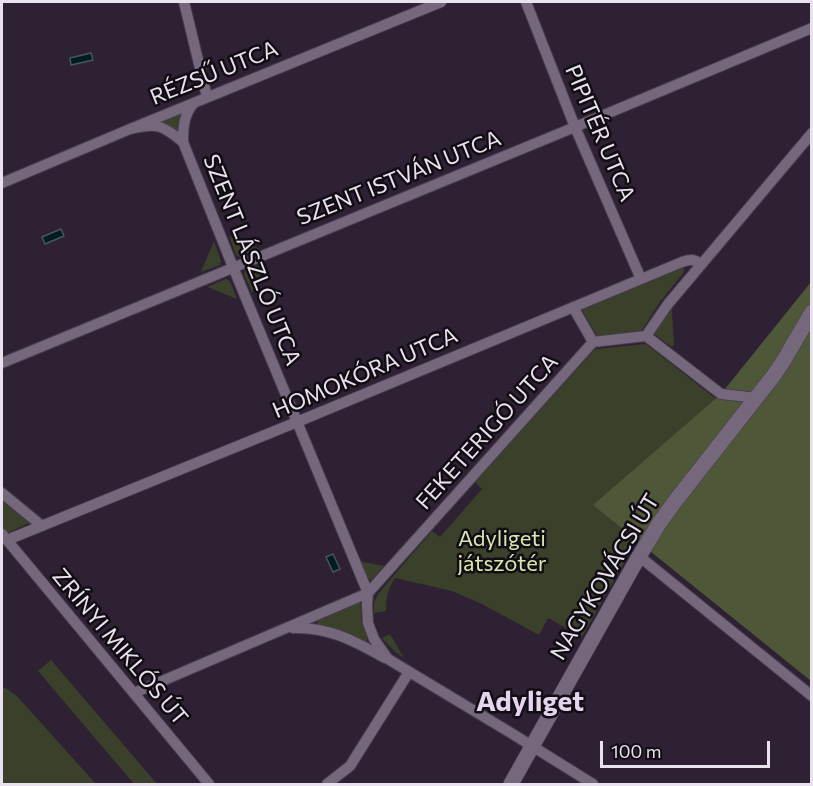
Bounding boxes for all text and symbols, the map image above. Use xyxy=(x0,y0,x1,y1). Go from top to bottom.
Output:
street label: RÉZSŰ UTCA xyxy=(146,35,282,111)
street label: PIPITÉR UTCA xyxy=(559,61,641,205)
street label: SZENT ISTVÁN UTCA xyxy=(293,125,505,231)
street label: SZENT LÁSZLÓ UTCA xyxy=(198,151,306,369)
street label: HOMOKÓRA UTCA xyxy=(268,322,462,424)
street label: FEKETERIGÓ UTCA xyxy=(410,349,564,515)
street label: NAGYKOVÁCSI ÚT xyxy=(545,489,665,665)
park label: Adyligeti játszótér xyxy=(457,526,547,578)
street label: ZRÍNYI MIKLÓS ÚT xyxy=(47,563,193,731)
district label: Adyliget xyxy=(476,685,584,719)
scale bar xyxy=(603,729,772,767)
text: 100 m xyxy=(611,740,661,762)

